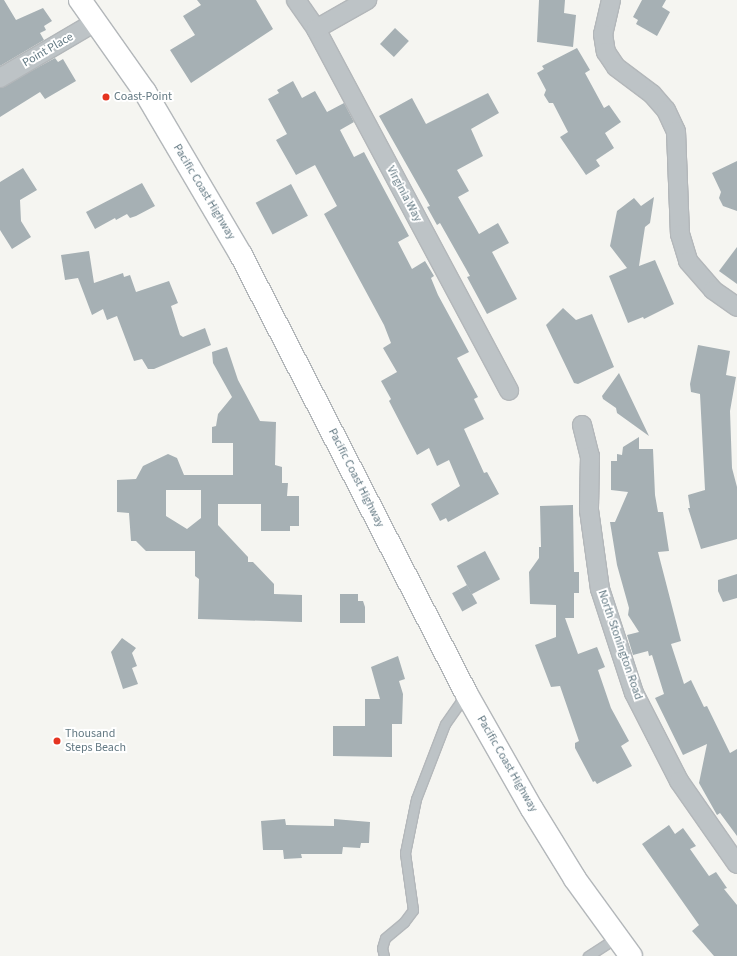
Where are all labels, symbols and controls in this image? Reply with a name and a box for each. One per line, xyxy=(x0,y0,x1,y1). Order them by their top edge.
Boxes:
street label: Point Place xyxy=(20,30,76,70)
place label: Coast-Point xyxy=(114,90,172,104)
marker: Coast-Point xyxy=(101,92,111,102)
street label: Pacific Coast Highway xyxy=(170,142,238,242)
street label: Virginia Way xyxy=(383,164,425,224)
street label: Pacific Coast Highway xyxy=(325,426,387,530)
street label: North Stonington Road xyxy=(594,588,646,702)
street label: Pacific Coast Highway xyxy=(473,713,541,815)
place label: Thousand Steps Beach xyxy=(65,727,126,755)
marker: Thousand Steps Beach xyxy=(52,736,62,746)

